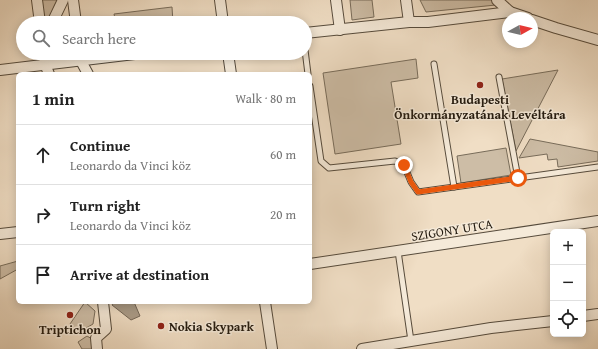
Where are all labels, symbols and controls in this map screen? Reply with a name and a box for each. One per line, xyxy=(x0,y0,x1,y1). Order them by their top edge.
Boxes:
north arrow xyxy=(502,12,538,48)
search box xyxy=(16,16,312,60)
icon: search xyxy=(30,27,52,49)
text: Search here xyxy=(62,28,136,49)
marker: Budapesti Önkormányzatának Levéltára xyxy=(475,80,485,90)
text: 1 min xyxy=(32,86,74,111)
text: Walk · 80 m xyxy=(235,89,296,108)
place label: Budapesti Önkormányzatának Levéltára xyxy=(394,90,566,124)
text: Continue xyxy=(70,135,131,156)
icon: ahead xyxy=(32,144,54,166)
text: 60 m xyxy=(270,145,296,164)
text: Leonardo da Vinci köz xyxy=(70,156,191,175)
route end xyxy=(395,156,413,174)
route start xyxy=(509,169,527,187)
text: Turn right xyxy=(70,195,141,216)
icon: right xyxy=(32,204,54,226)
text: 20 m xyxy=(270,205,296,224)
street label: SZIGONY UTCA xyxy=(410,214,494,246)
text: Leonardo da Vinci köz xyxy=(70,216,191,235)
map controls xyxy=(550,229,586,337)
button: + xyxy=(550,229,586,265)
icon: arrive xyxy=(32,264,54,286)
text: Arrive at destination xyxy=(70,264,209,285)
button: − xyxy=(550,265,586,301)
button: locate xyxy=(550,301,586,337)
marker: Triptichon xyxy=(65,310,75,320)
place label: Nokia Skypark xyxy=(169,317,254,336)
place label: Triptichon xyxy=(39,320,101,339)
marker: Nokia Skypark xyxy=(156,321,166,331)

